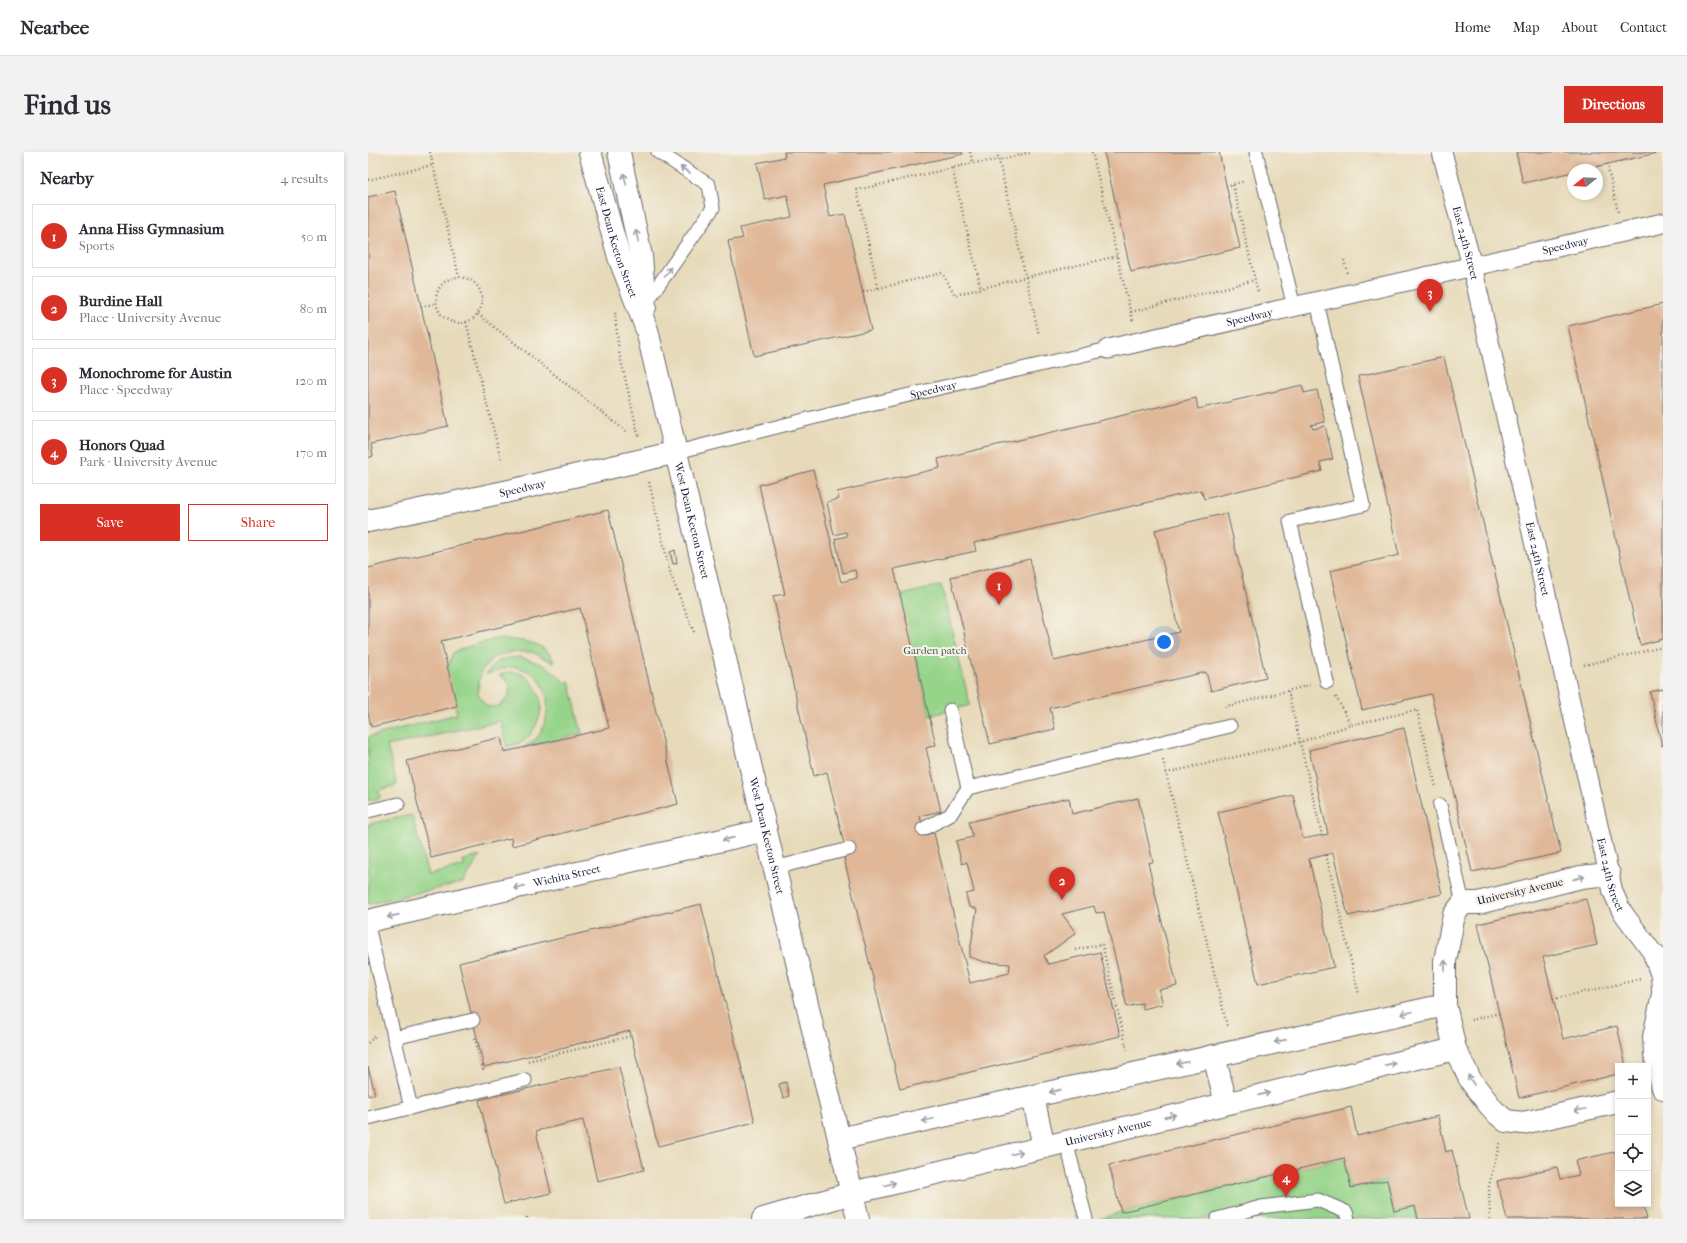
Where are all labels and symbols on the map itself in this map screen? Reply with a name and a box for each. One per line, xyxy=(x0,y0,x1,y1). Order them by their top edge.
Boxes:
north arrow xyxy=(1567,164,1603,200)
one-way arrow xyxy=(680,165,691,174)
one-way arrow xyxy=(620,173,628,186)
street label: East Dean Keeton Street xyxy=(593,185,640,300)
street label: East 24th Street xyxy=(1449,205,1481,281)
one-way arrow xyxy=(632,230,640,243)
street label: Speedway xyxy=(1541,234,1591,257)
one-way arrow xyxy=(664,267,672,278)
pin: 3 xyxy=(1417,279,1443,312)
street label: Speedway xyxy=(1225,306,1275,329)
street label: Speedway xyxy=(909,378,959,402)
street label: West Dean Keeton Street xyxy=(671,460,712,580)
street label: Speedway xyxy=(498,476,548,500)
street label: East 24th Street xyxy=(1523,520,1552,597)
pin: 1 xyxy=(986,572,1012,605)
your location xyxy=(1154,632,1174,652)
park label: Garden patch xyxy=(903,644,968,657)
street label: West Dean Keeton Street xyxy=(746,775,787,896)
one-way arrow xyxy=(722,835,735,843)
street label: East 24th Street xyxy=(1594,837,1627,914)
street label: Wichita Street xyxy=(531,862,602,890)
pin: 2 xyxy=(1049,867,1075,900)
one-way arrow xyxy=(1572,873,1585,881)
street label: University Avenue xyxy=(1476,875,1565,908)
one-way arrow xyxy=(513,883,526,891)
one-way arrow xyxy=(386,912,399,920)
one-way arrow xyxy=(1441,960,1449,973)
one-way arrow xyxy=(1401,1010,1414,1018)
one-way arrow xyxy=(1274,1038,1287,1046)
one-way arrow xyxy=(1176,1059,1189,1067)
one-way arrow xyxy=(1384,1060,1397,1068)
one-way arrow xyxy=(1467,1074,1475,1086)
one-way arrow xyxy=(1049,1088,1062,1096)
one-way arrow xyxy=(1257,1090,1270,1098)
one-way arrow xyxy=(1574,1107,1587,1115)
one-way arrow xyxy=(1163,1112,1176,1120)
one-way arrow xyxy=(922,1116,935,1124)
street label: University Avenue xyxy=(1064,1116,1153,1149)
one-way arrow xyxy=(1010,1149,1023,1156)
pin: 4 xyxy=(1273,1164,1299,1197)
one-way arrow xyxy=(883,1179,896,1187)

